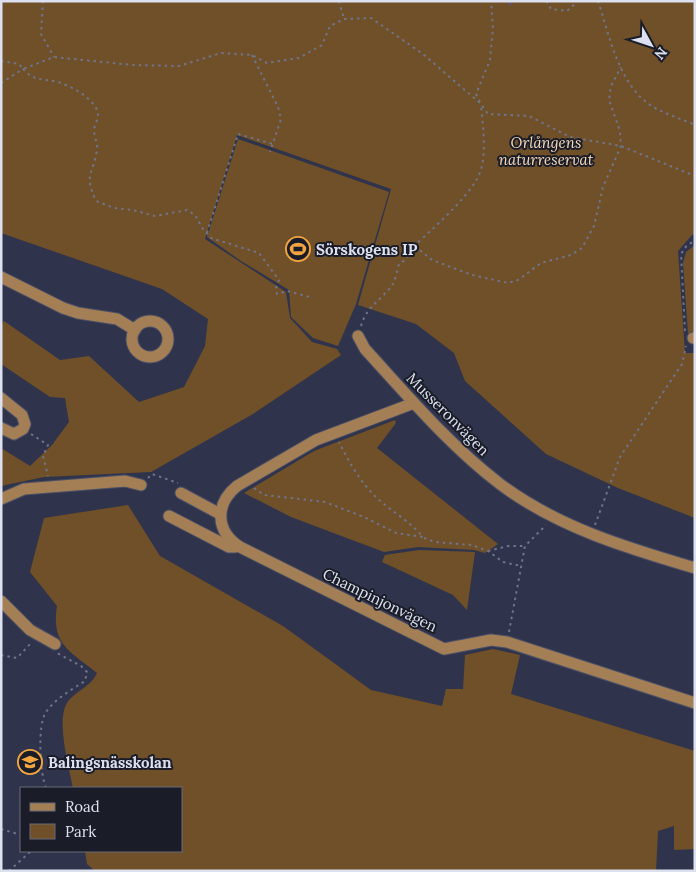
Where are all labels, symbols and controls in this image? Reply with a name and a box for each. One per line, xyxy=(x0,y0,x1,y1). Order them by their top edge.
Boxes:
north arrow xyxy=(626,20,676,70)
text: N xyxy=(650,43,671,63)
park label: Orlångens naturreservat xyxy=(499,133,594,169)
sports icon: Sörskogens IP xyxy=(285,236,311,262)
place label: Sörskogens IP xyxy=(316,240,418,259)
street label: Musseronvägen xyxy=(403,369,493,459)
street label: Champinjonvägen xyxy=(320,564,440,636)
school or university icon: Balingsnässkolan xyxy=(17,749,43,775)
place label: Balingsnässkolan xyxy=(48,753,172,772)
legend xyxy=(20,787,182,852)
text: Road xyxy=(65,797,100,816)
text: Park xyxy=(65,822,96,841)

